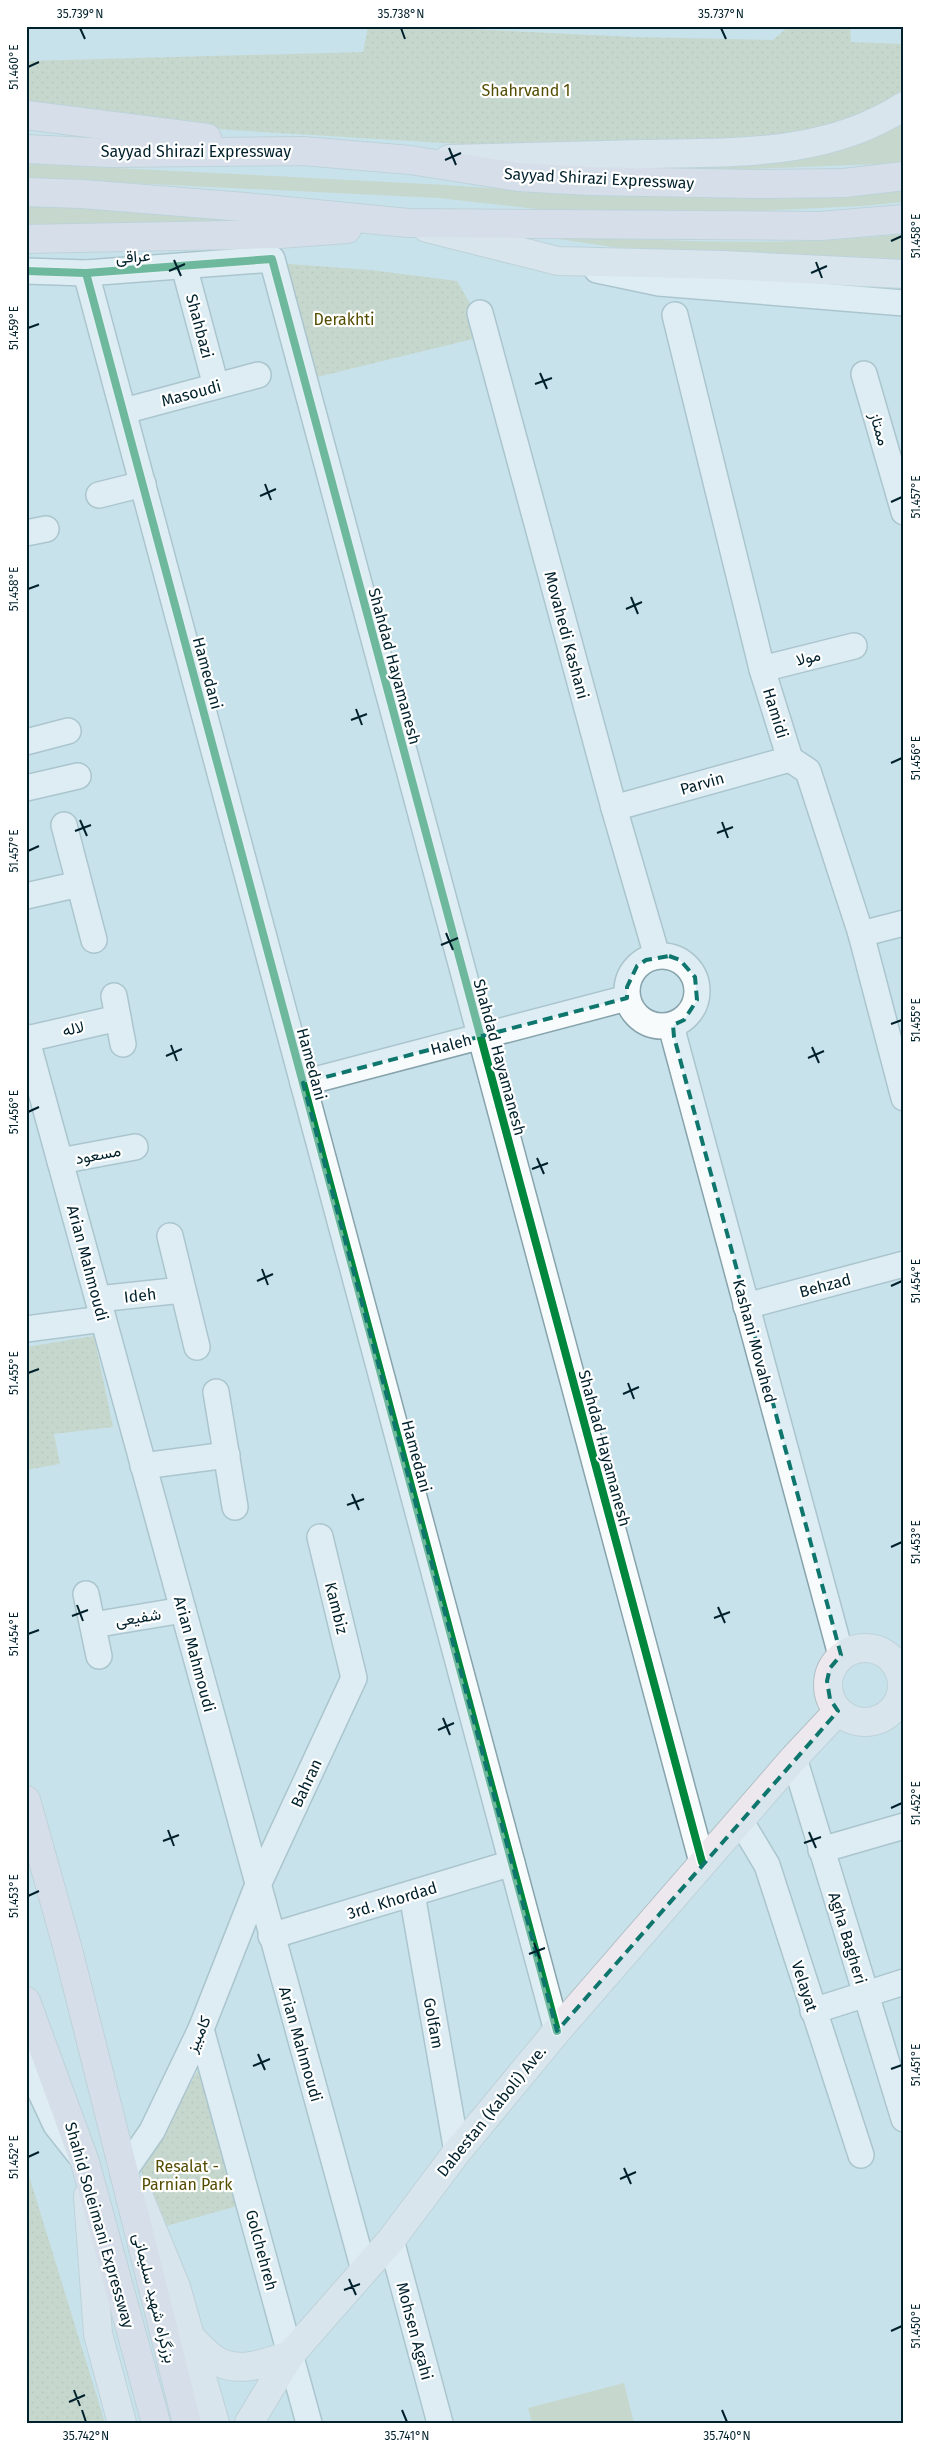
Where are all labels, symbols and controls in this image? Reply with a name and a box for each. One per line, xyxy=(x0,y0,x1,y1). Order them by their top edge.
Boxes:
text: 35.739°N xyxy=(57,7,103,21)
text: 35.738°N xyxy=(377,7,425,21)
text: 35.737°N xyxy=(698,7,744,21)
text: 51.460°E xyxy=(7,44,21,90)
park label: Shahrvand 1 xyxy=(482,81,570,100)
street label: Sayyad Shirazi Expressway xyxy=(101,142,291,161)
street label: Sayyad Shirazi Expressway xyxy=(503,164,695,193)
text: 51.458°E xyxy=(909,214,923,258)
street label: عراقی xyxy=(115,246,151,268)
street label: Shahbazi xyxy=(182,292,217,360)
text: 51.459°E xyxy=(7,306,21,350)
park label: Derakhti xyxy=(313,310,375,329)
street label: Masoudi xyxy=(159,376,223,411)
street label: ممتاز xyxy=(865,409,893,448)
text: 51.457°E xyxy=(909,475,923,519)
text: 51.458°E xyxy=(7,567,21,611)
street label: Movahedi Kashani xyxy=(540,569,593,701)
street label: Shahdad Hayamanesh xyxy=(364,586,425,746)
street label: Hamedani xyxy=(189,635,226,711)
street label: مولا xyxy=(794,645,823,671)
street label: Hamidi xyxy=(759,686,792,741)
text: 51.456°E xyxy=(909,736,923,780)
street label: Parvin xyxy=(678,768,726,799)
text: 51.457°E xyxy=(7,829,21,873)
street label: Shahdad Hayamanesh xyxy=(469,977,530,1137)
text: 51.455°E xyxy=(909,998,923,1042)
street label: لاله xyxy=(60,1017,86,1040)
street label: Hamedani xyxy=(293,1026,330,1102)
street label: Haleh xyxy=(428,1030,474,1059)
text: 51.456°E xyxy=(7,1090,21,1134)
street label: مسعود xyxy=(74,1141,123,1169)
street label: Arian Mahmoudi xyxy=(63,1203,112,1323)
text: 51.454°E xyxy=(909,1259,923,1303)
street label: Behzad xyxy=(797,1269,853,1301)
street label: Kashani Movahed xyxy=(729,1277,780,1405)
street label: Ideh xyxy=(123,1284,157,1307)
text: 51.455°E xyxy=(7,1351,21,1395)
street label: Shahdad Hayamanesh xyxy=(574,1368,635,1528)
street label: Hamedani xyxy=(398,1418,435,1494)
text: 51.453°E xyxy=(909,1520,923,1564)
street label: Kambiz xyxy=(321,1580,352,1636)
street label: Arian Mahmoudi xyxy=(170,1594,219,1714)
street label: شفیعی xyxy=(114,1605,162,1631)
text: 51.454°E xyxy=(7,1612,21,1656)
street label: Bahran xyxy=(287,1756,326,1811)
text: 51.452°E xyxy=(909,1781,923,1825)
text: 51.453°E xyxy=(7,1874,21,1918)
street label: 3rd. Khordad xyxy=(345,1878,439,1923)
street label: Agha Bagheri xyxy=(825,1890,871,1986)
street label: Velayat xyxy=(787,1958,822,2014)
street label: Arian Mahmoudi xyxy=(275,1984,326,2104)
street label: Golfam xyxy=(420,1996,447,2050)
street label: کامبیز xyxy=(182,2013,216,2057)
street label: Dabestan (Kaboli) Ave. xyxy=(433,2042,550,2180)
text: 51.451°E xyxy=(909,2044,923,2086)
street label: Shahid Soleimani Expressway xyxy=(61,2120,138,2330)
text: 51.452°E xyxy=(7,2135,21,2179)
park label: Resalat - Parnian Park xyxy=(142,2157,233,2194)
street label: Golchehreh xyxy=(242,2208,281,2293)
street label: بزرگراه شهید سلیمانی xyxy=(128,2231,180,2365)
street label: Mohsen Agahi xyxy=(392,2280,437,2382)
text: 51.450°E xyxy=(909,2304,923,2348)
text: 35.742°N xyxy=(63,2429,109,2443)
text: 35.741°N xyxy=(384,2429,430,2443)
text: 35.740°N xyxy=(703,2429,751,2443)

